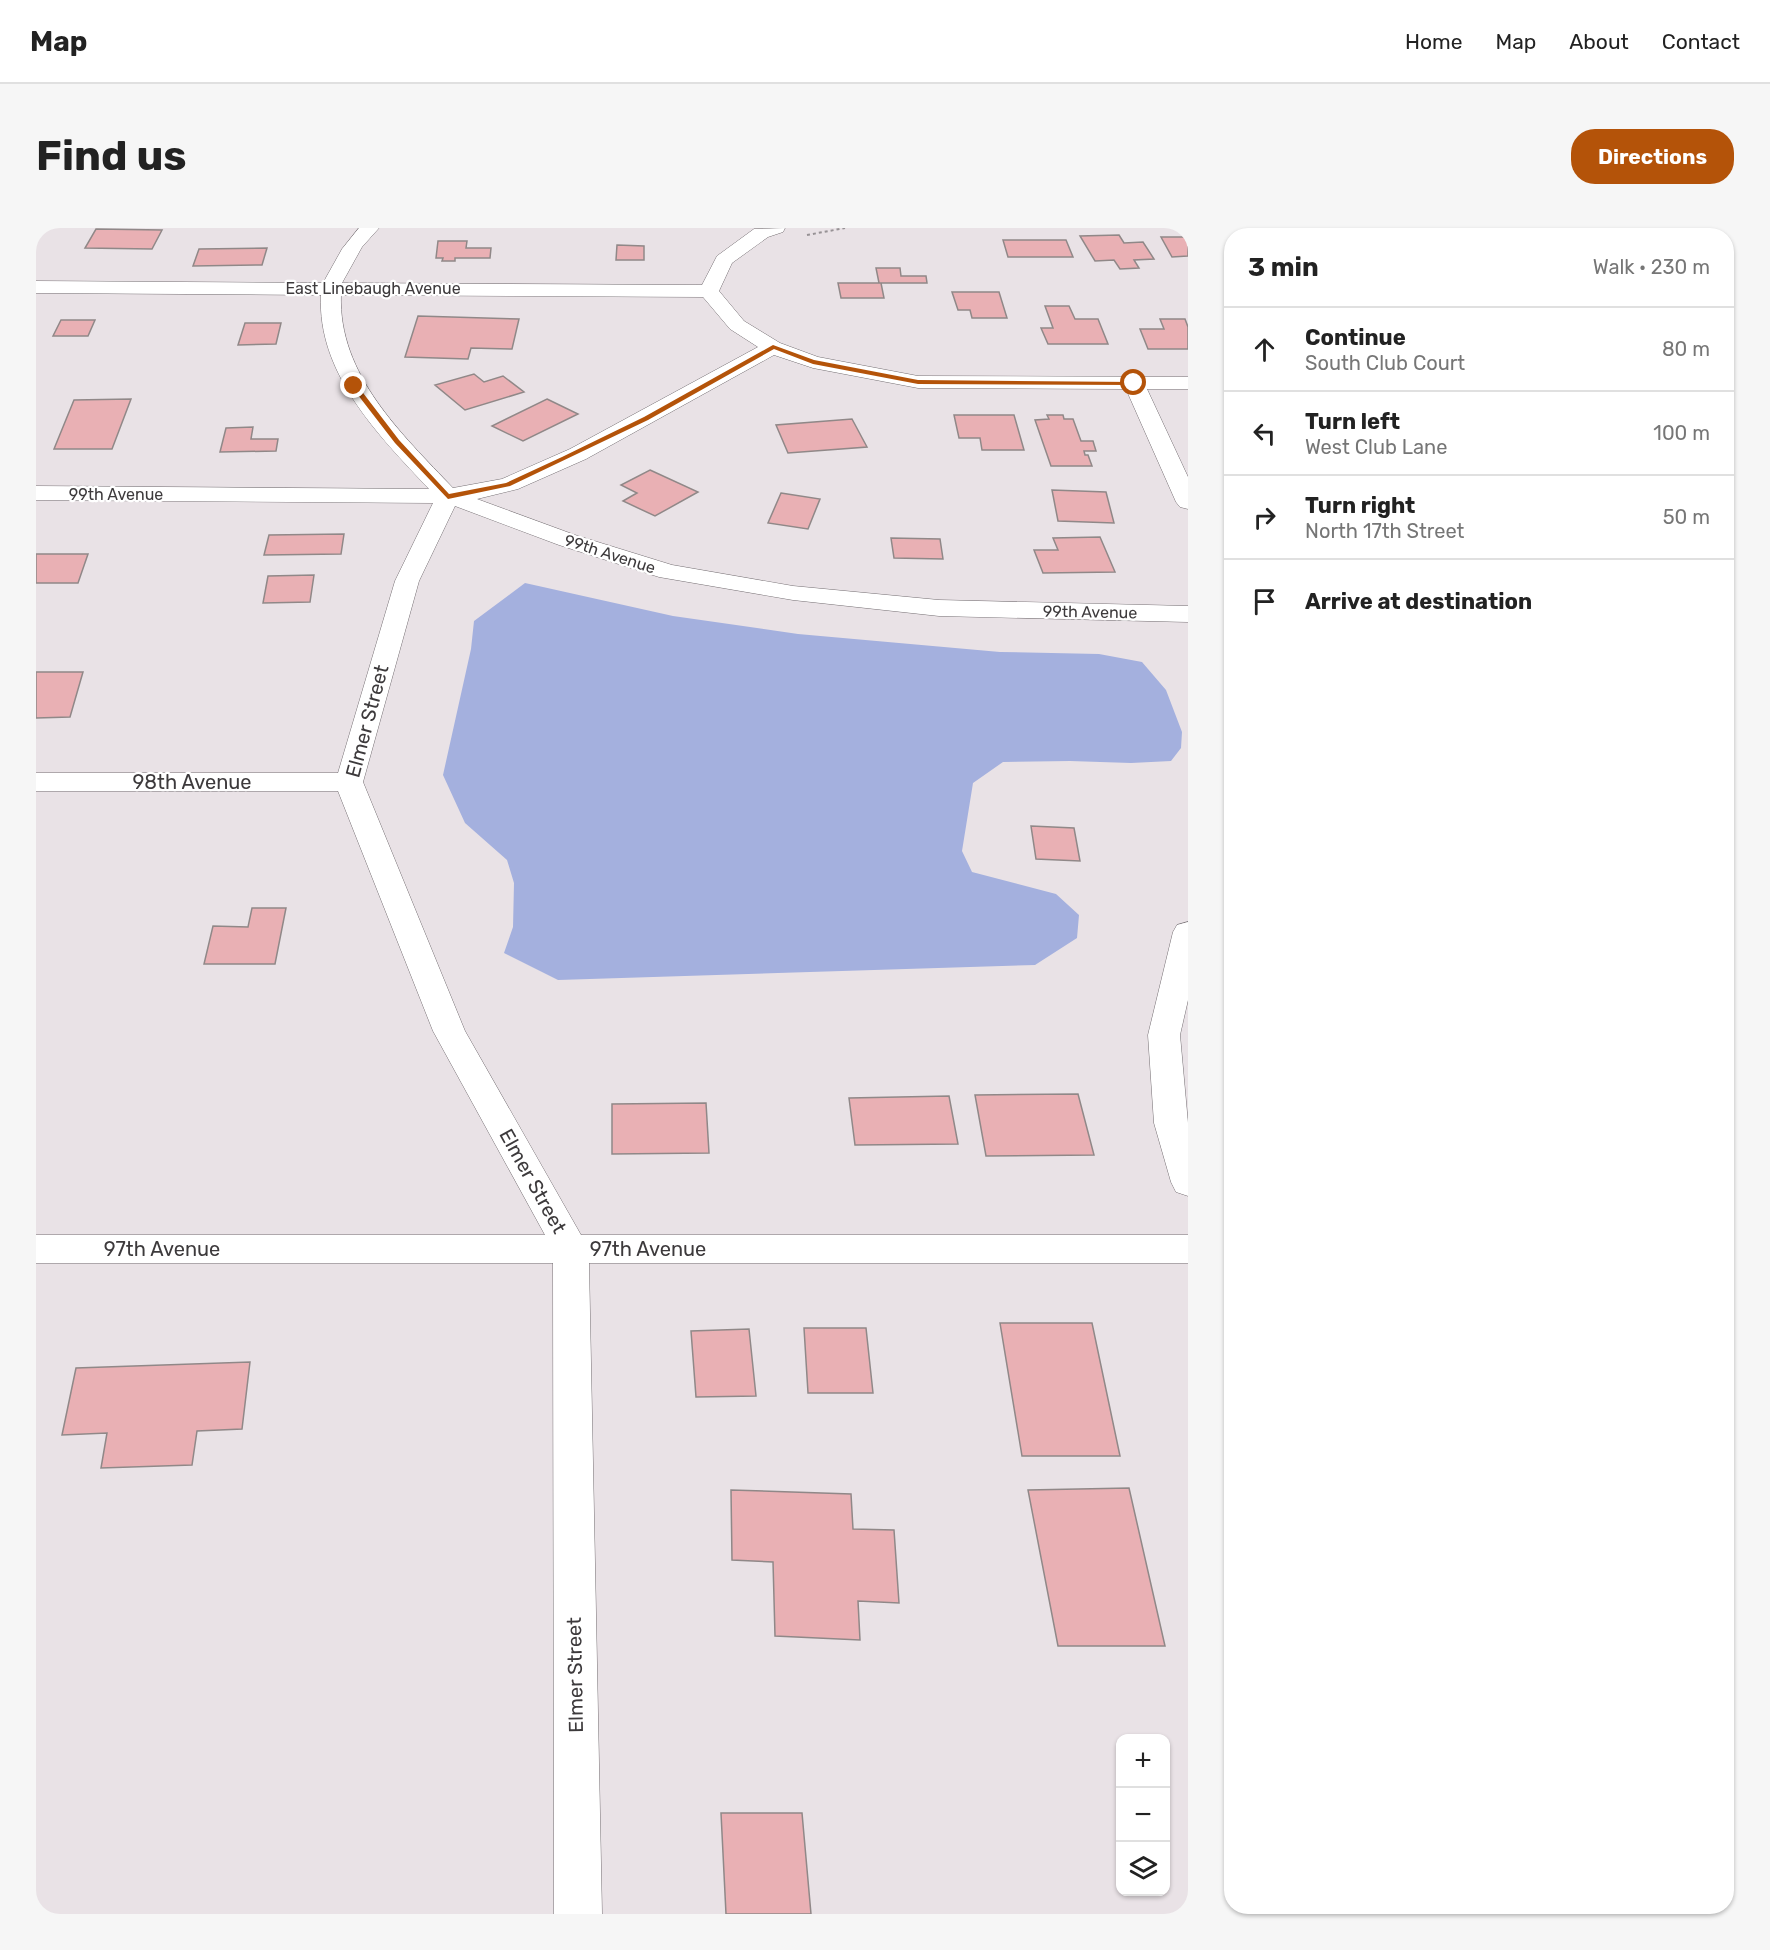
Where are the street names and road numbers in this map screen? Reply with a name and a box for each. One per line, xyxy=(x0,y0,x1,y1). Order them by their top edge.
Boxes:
street label: East Linebaugh Avenue xyxy=(285,279,461,298)
street label: 99th Avenue xyxy=(69,485,163,504)
street label: 99th Avenue xyxy=(562,530,658,578)
street label: 99th Avenue xyxy=(1043,602,1137,622)
street label: Elmer Street xyxy=(340,662,394,780)
street label: 98th Avenue xyxy=(133,770,252,794)
street label: Elmer Street xyxy=(494,1125,572,1238)
street label: 97th Avenue xyxy=(104,1237,220,1261)
street label: 97th Avenue xyxy=(590,1237,706,1261)
street label: Elmer Street xyxy=(562,1617,588,1733)

